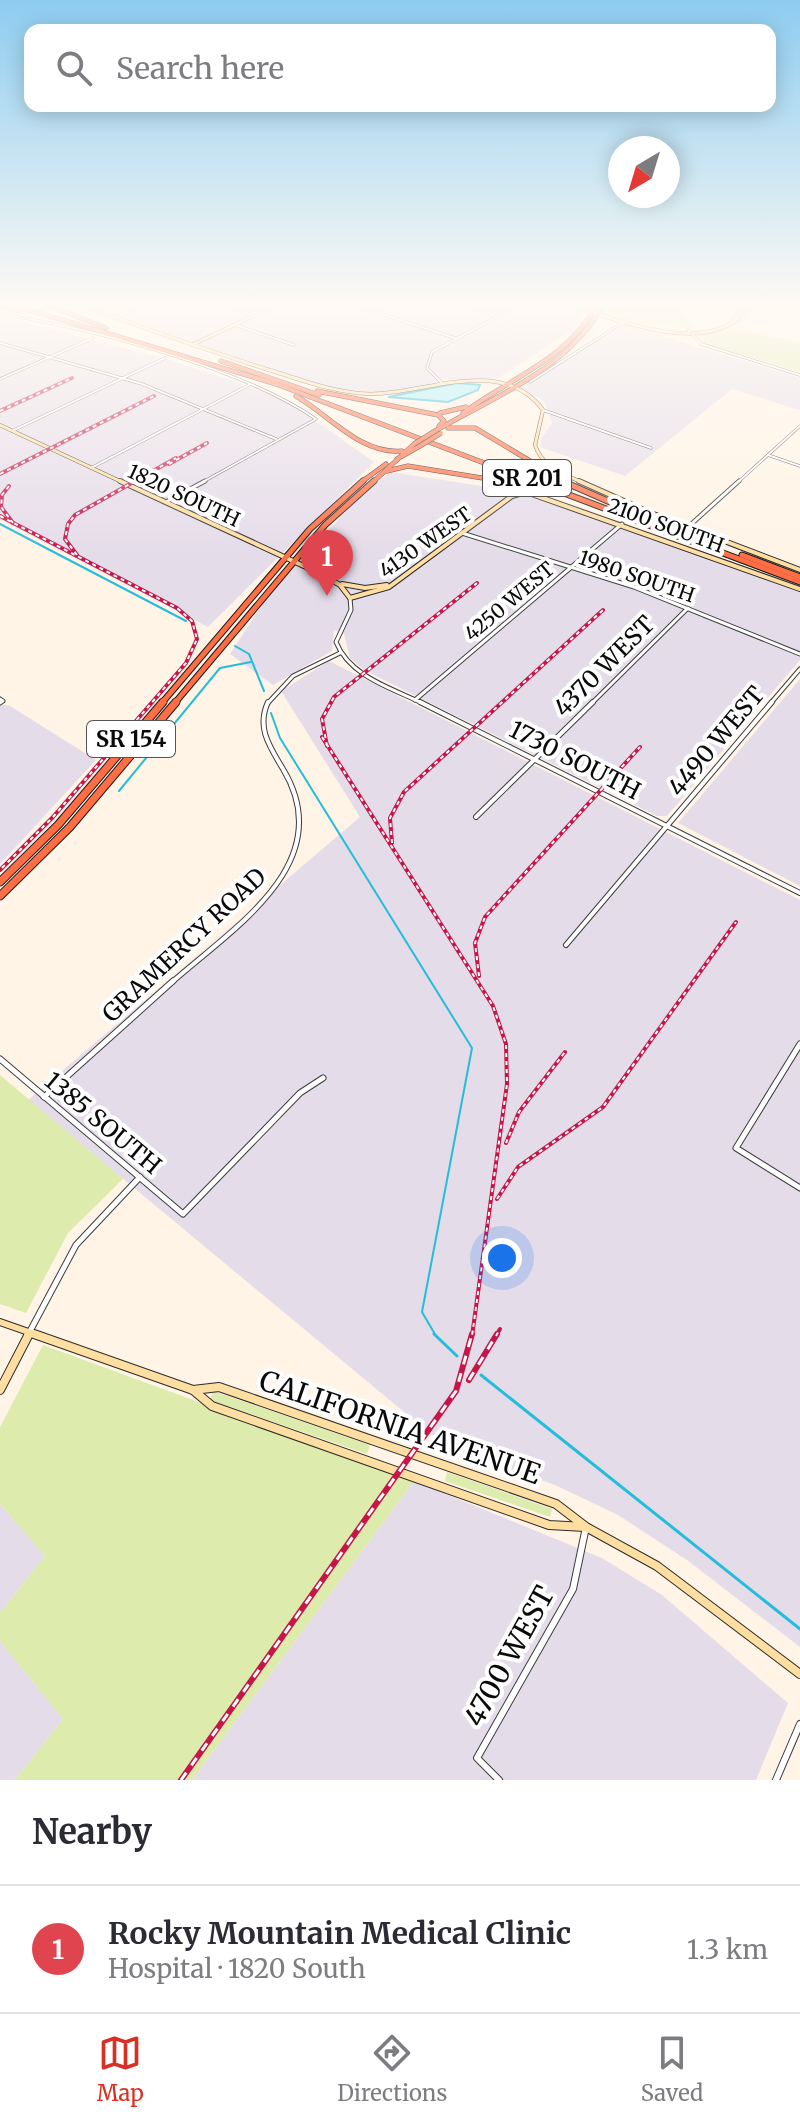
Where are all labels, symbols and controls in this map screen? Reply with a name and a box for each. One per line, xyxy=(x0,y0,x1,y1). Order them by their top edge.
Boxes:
search box xyxy=(24,24,776,112)
icon: search xyxy=(52,46,96,90)
text: Search here xyxy=(116,49,284,87)
north arrow xyxy=(608,136,680,208)
street label: 1820 SOUTH xyxy=(124,458,244,532)
road number: SR 201 xyxy=(483,460,571,496)
street label: 2100 SOUTH xyxy=(604,492,728,558)
street label: 4130 WEST xyxy=(374,501,476,583)
pin: 1 xyxy=(301,530,353,596)
street label: 1980 SOUTH xyxy=(576,544,698,608)
street label: 4250 WEST xyxy=(459,556,559,646)
street label: 4370 WEST xyxy=(547,609,661,723)
street label: 4490 WEST xyxy=(661,679,771,802)
street label: 1730 SOUTH xyxy=(504,714,646,806)
road number: SR 154 xyxy=(87,721,175,757)
street label: GRAMERCY ROAD xyxy=(96,861,272,1029)
street label: 1385 SOUTH xyxy=(38,1065,168,1181)
your location xyxy=(482,1238,522,1278)
street label: CALIFORNIA AVENUE xyxy=(255,1362,546,1492)
street label: 4700 WEST xyxy=(456,1580,562,1732)
text: Nearby xyxy=(32,1811,152,1853)
text: Rocky Mountain Medical Clinic xyxy=(108,1914,571,1952)
text: 1 xyxy=(52,1933,64,1966)
text: 1.3 km xyxy=(687,1933,768,1966)
text: Hospital · 1820 South xyxy=(108,1952,366,1985)
tab: Map xyxy=(97,2031,144,2107)
tab: Directions xyxy=(337,2031,447,2107)
tab: Saved xyxy=(641,2031,703,2107)

